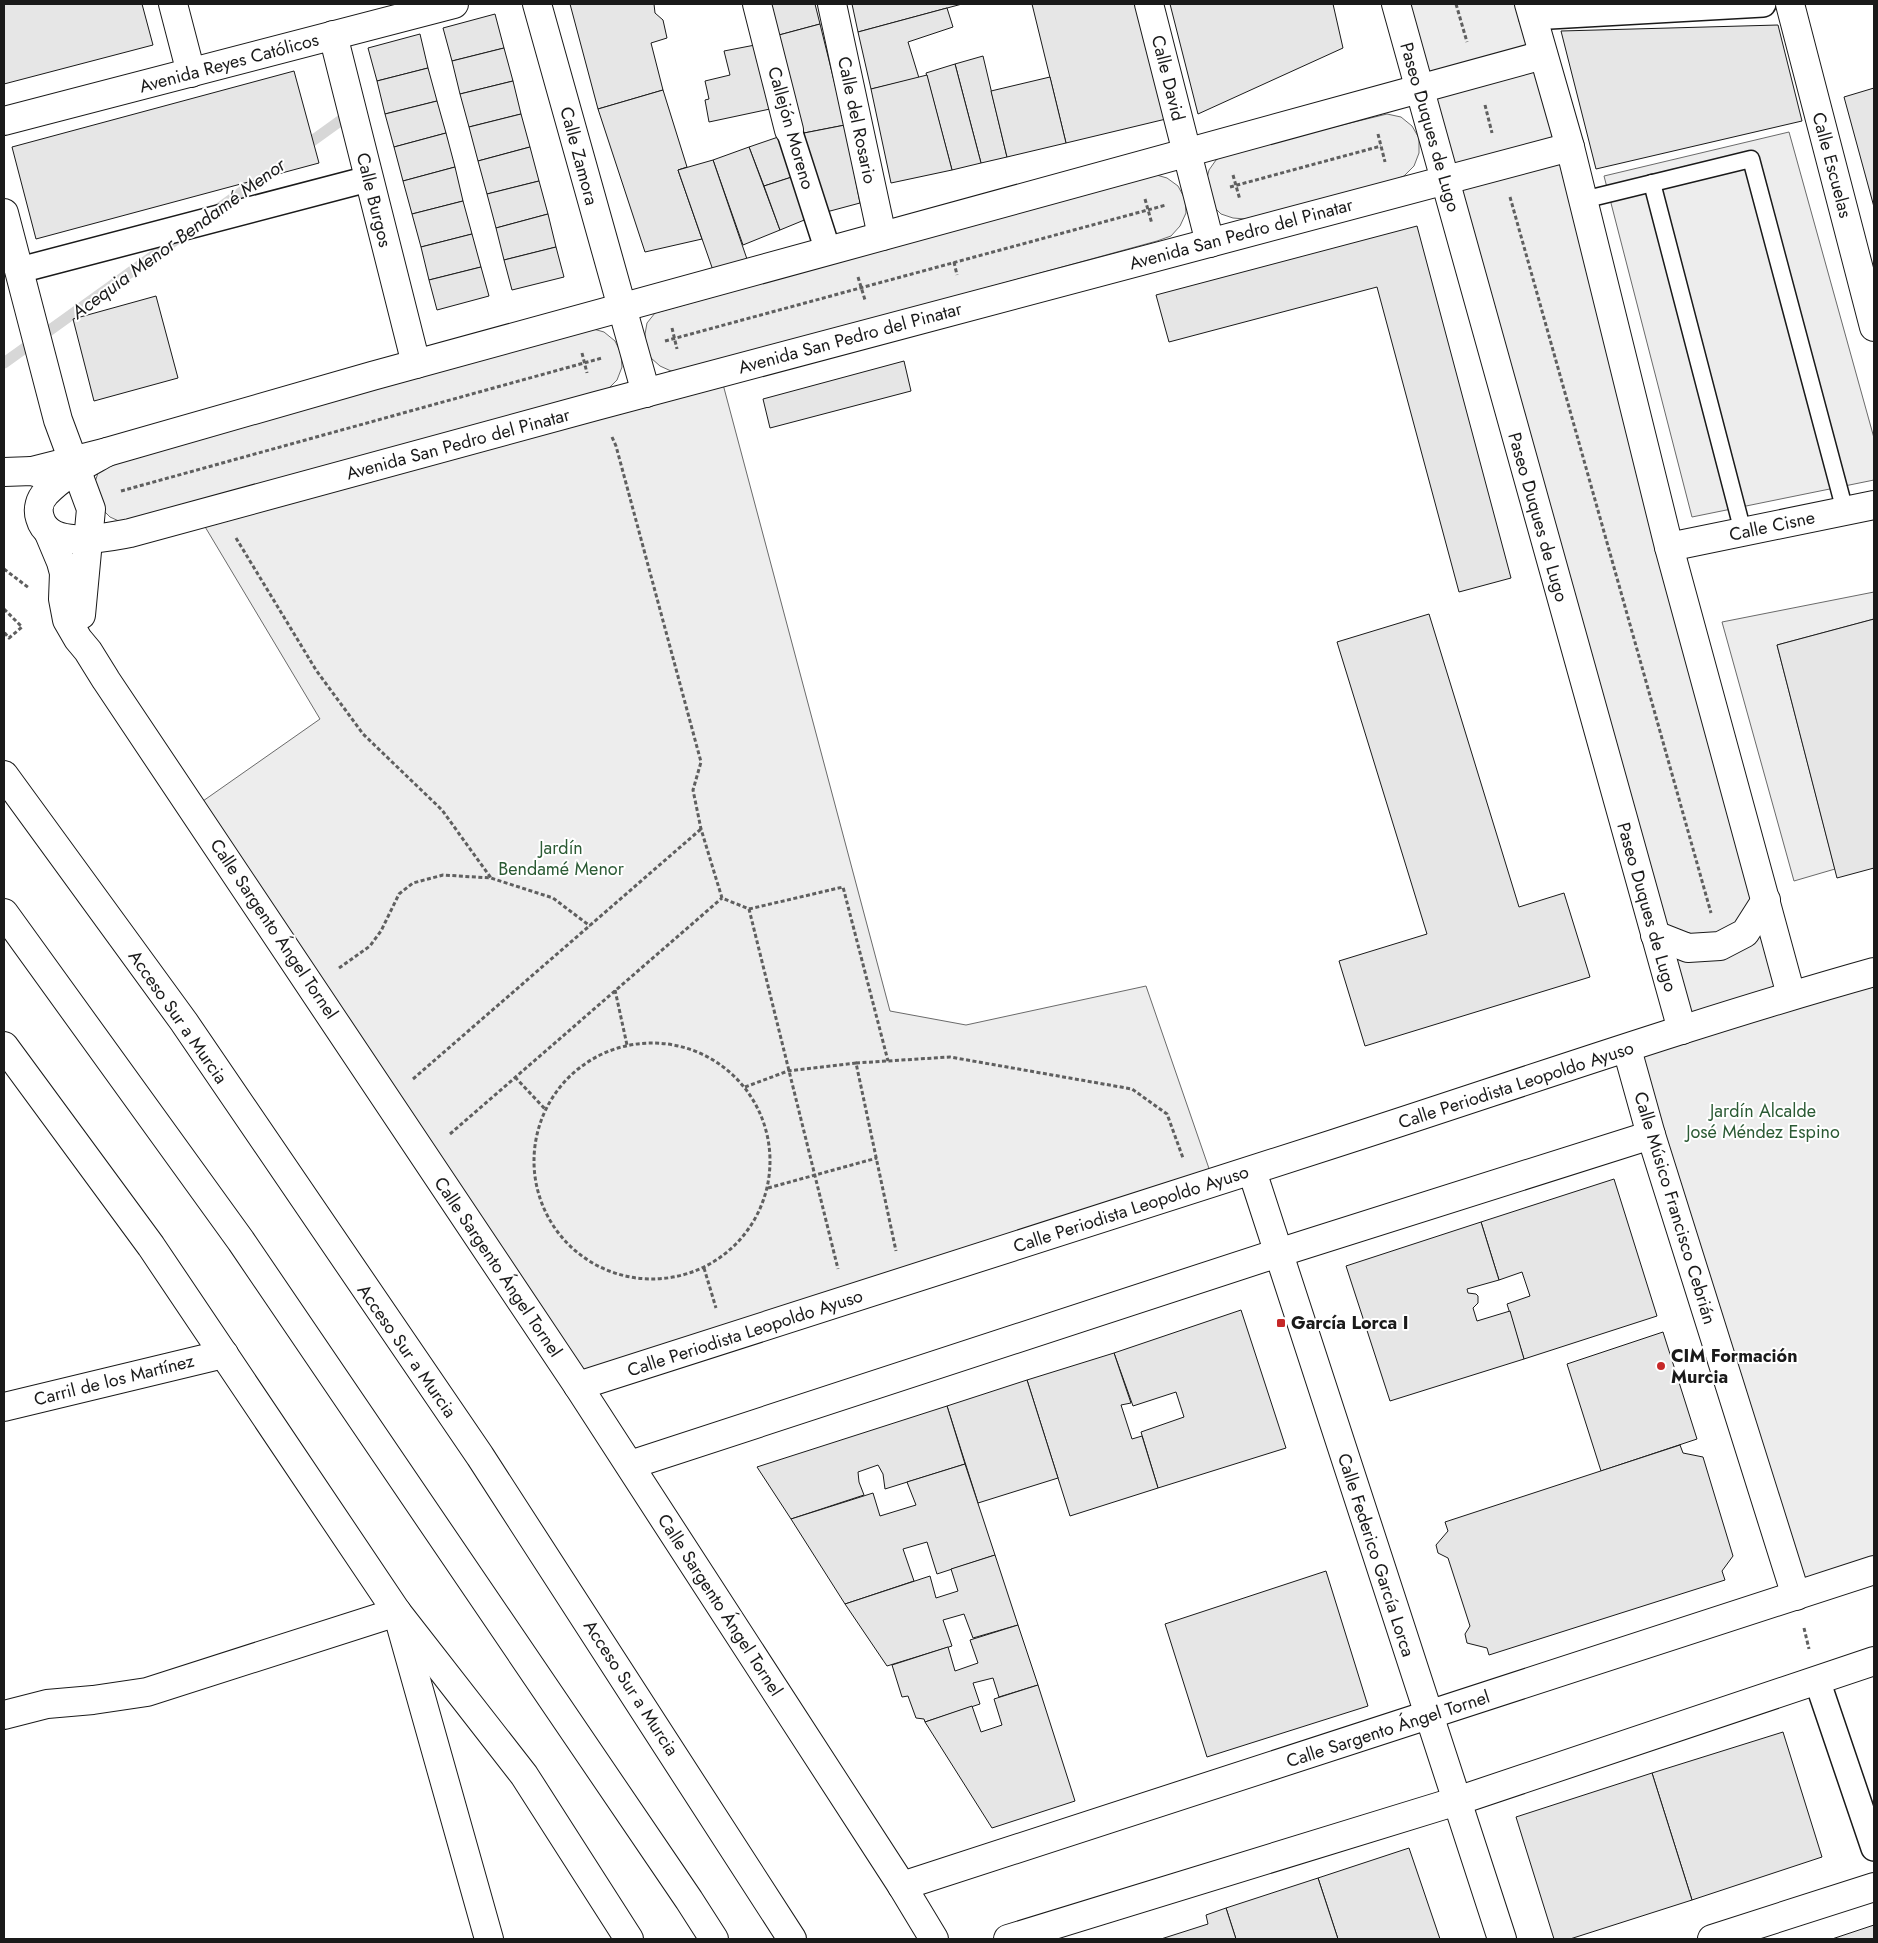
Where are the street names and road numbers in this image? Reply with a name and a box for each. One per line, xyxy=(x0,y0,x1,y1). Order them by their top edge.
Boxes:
street label: Avenida Reyes Católicos xyxy=(136,27,322,99)
street label: Calle David xyxy=(1145,32,1191,124)
street label: Paseo Duques de Lugo xyxy=(1393,39,1467,215)
street label: Calle del Rosario xyxy=(831,54,883,186)
street label: Callejón Moreno xyxy=(761,64,821,193)
street label: Calle Zamora xyxy=(553,104,605,208)
street label: Calle Escuelas xyxy=(1805,109,1859,221)
street label: Calle Burgos xyxy=(350,150,398,250)
street label: Avenida San Pedro del Pinatar xyxy=(1126,191,1357,276)
street label: Avenida San Pedro del Pinatar xyxy=(735,295,966,380)
street label: Avenida San Pedro del Pinatar xyxy=(343,401,574,486)
street label: Paseo Duques de Lugo xyxy=(1501,429,1575,605)
street label: Calle Cisne xyxy=(1727,504,1817,548)
street label: Paseo Duques de Lugo xyxy=(1610,819,1684,995)
street label: Calle Sargento Ángel Tornel xyxy=(204,834,344,1024)
street label: Acceso Sur a Murcia xyxy=(122,945,234,1089)
street label: Calle Periodista Leopoldo Ayuso xyxy=(1395,1035,1637,1135)
street label: Calle Músico Francisco Cebrián xyxy=(1627,1089,1723,1327)
street label: Calle Periodista Leopoldo Ayuso xyxy=(1010,1159,1252,1259)
street label: Calle Sargento Ángel Tornel xyxy=(428,1172,568,1362)
street label: Acceso Sur a Murcia xyxy=(351,1279,463,1423)
street label: Calle Periodista Leopoldo Ayuso xyxy=(624,1283,866,1383)
street label: Carril de los Martínez xyxy=(31,1347,198,1412)
street label: Calle Federico García Lorca xyxy=(1331,1450,1421,1660)
street label: Calle Sargento Ángel Tornel xyxy=(651,1509,789,1701)
street label: Acceso Sur a Murcia xyxy=(577,1615,685,1761)
street label: Calle Sargento Ángel Tornel xyxy=(1283,1684,1493,1774)

